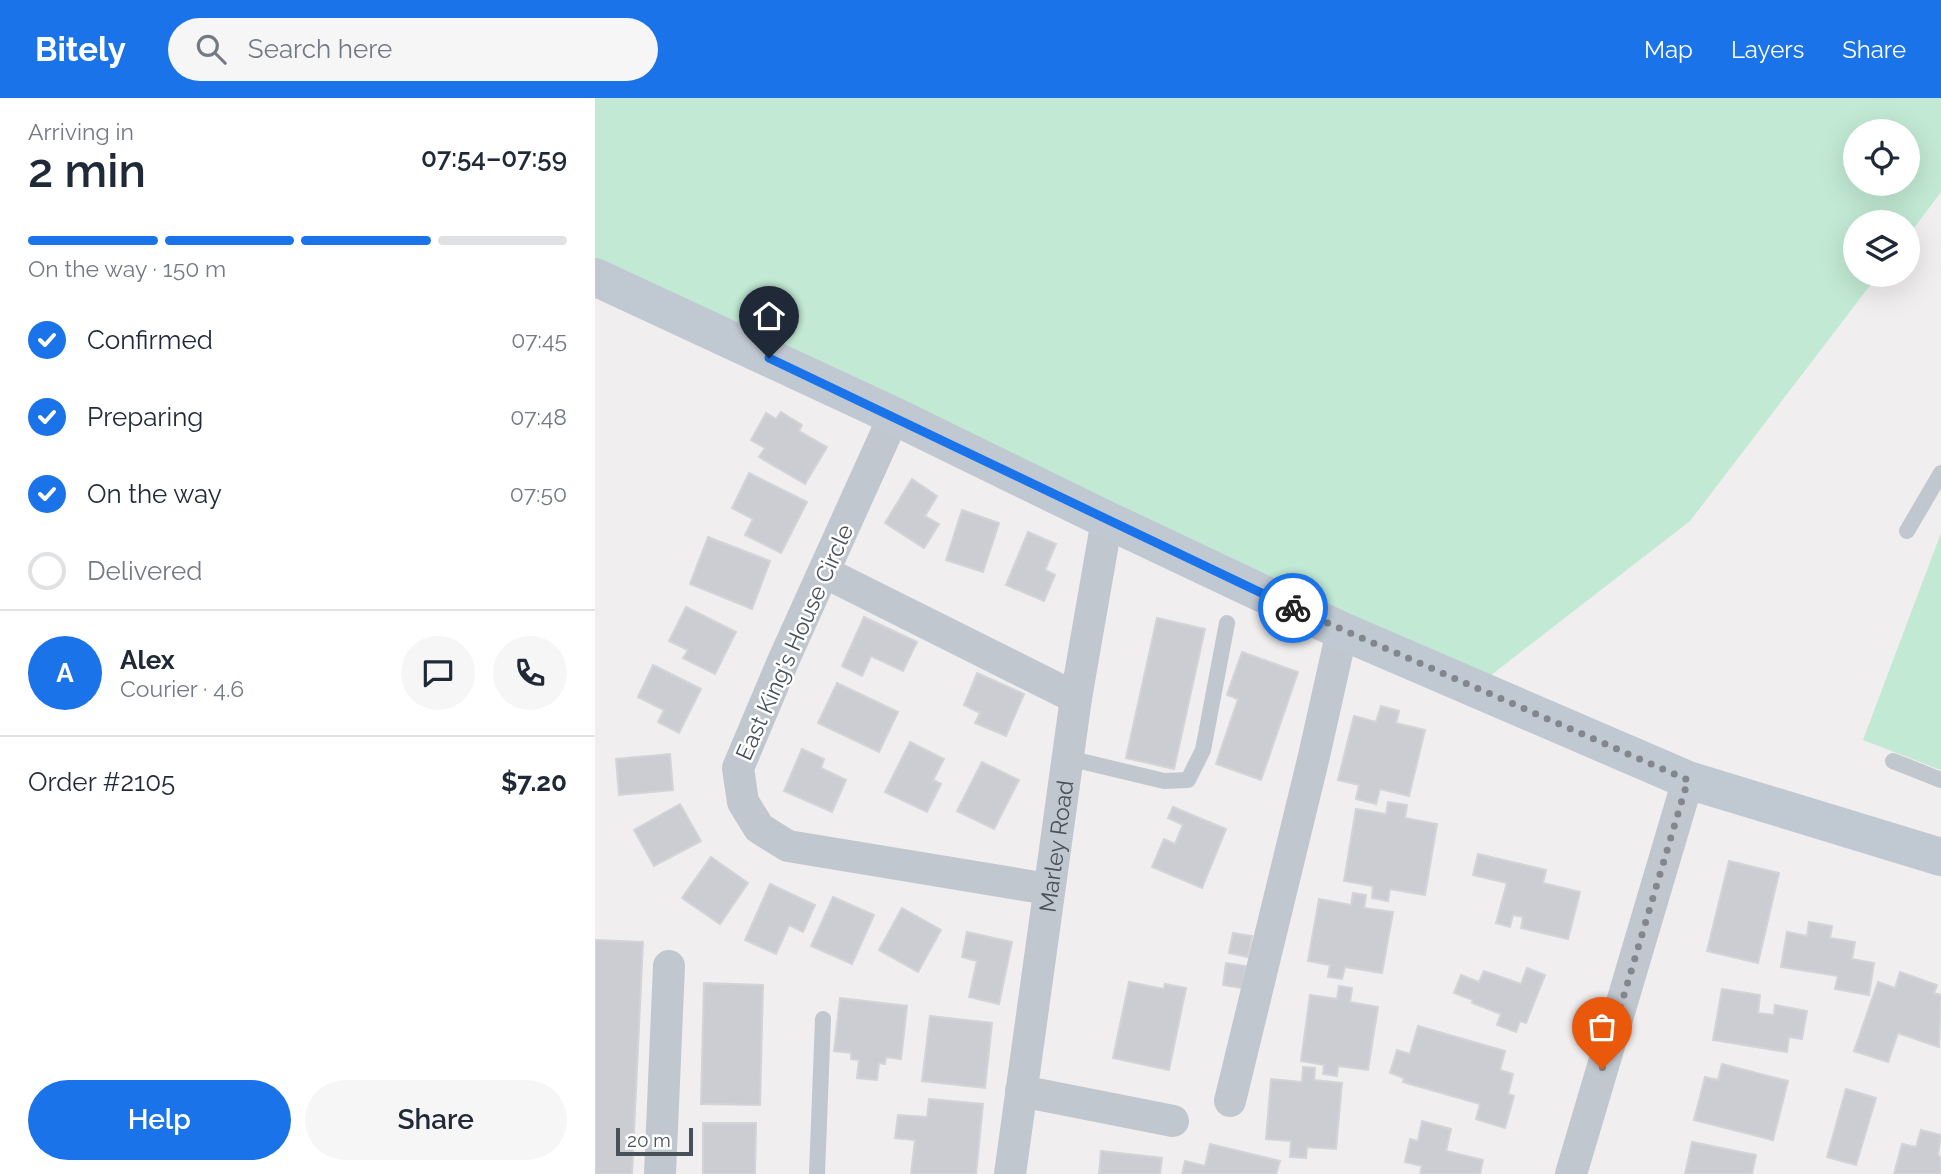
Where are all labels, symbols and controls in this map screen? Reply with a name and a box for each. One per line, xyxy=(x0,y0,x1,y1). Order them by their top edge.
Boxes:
search box xyxy=(168,18,658,81)
text: Bitely xyxy=(35,30,126,69)
icon: search xyxy=(192,30,230,68)
text: Search here xyxy=(248,34,392,64)
text: Map xyxy=(1644,35,1693,64)
text: Layers xyxy=(1731,35,1804,64)
text: Share xyxy=(1842,35,1906,64)
text: Arriving in xyxy=(28,118,134,145)
map controls xyxy=(1843,119,1920,287)
button: locate xyxy=(1843,119,1920,196)
text: 07:54–07:59 xyxy=(421,143,567,173)
text: 2 min xyxy=(28,144,146,198)
button: layers xyxy=(1843,210,1920,287)
text: On the way · 150 m xyxy=(28,255,226,282)
pin xyxy=(739,286,799,358)
icon: home xyxy=(750,297,788,335)
icon: check xyxy=(28,321,66,359)
text: Confirmed xyxy=(87,325,213,355)
text: 07:45 xyxy=(511,326,567,353)
icon: check xyxy=(28,398,66,436)
text: Preparing xyxy=(87,402,203,432)
text: 07:48 xyxy=(510,403,567,430)
icon: check xyxy=(28,475,66,513)
text: On the way xyxy=(87,479,222,509)
text: 07:50 xyxy=(510,480,567,507)
street label: East King's House Circle xyxy=(730,520,858,764)
text: Delivered xyxy=(87,556,202,586)
courier xyxy=(1258,573,1328,643)
icon: bike xyxy=(1274,589,1312,627)
button: chat xyxy=(401,636,475,710)
button: phone xyxy=(493,636,567,710)
text: Alex xyxy=(120,645,175,675)
text: A xyxy=(56,658,74,688)
text: Courier · 4.6 xyxy=(120,675,244,702)
text: Order #2105 xyxy=(28,767,175,797)
text: $7.20 xyxy=(501,767,567,797)
street label: Marley Road xyxy=(1033,778,1078,914)
pin xyxy=(1572,997,1632,1069)
icon: bag xyxy=(1583,1008,1621,1046)
button: Help xyxy=(28,1080,291,1160)
button: Share xyxy=(305,1080,567,1160)
scale bar xyxy=(616,1125,693,1157)
text: 20 m xyxy=(627,1129,671,1151)

